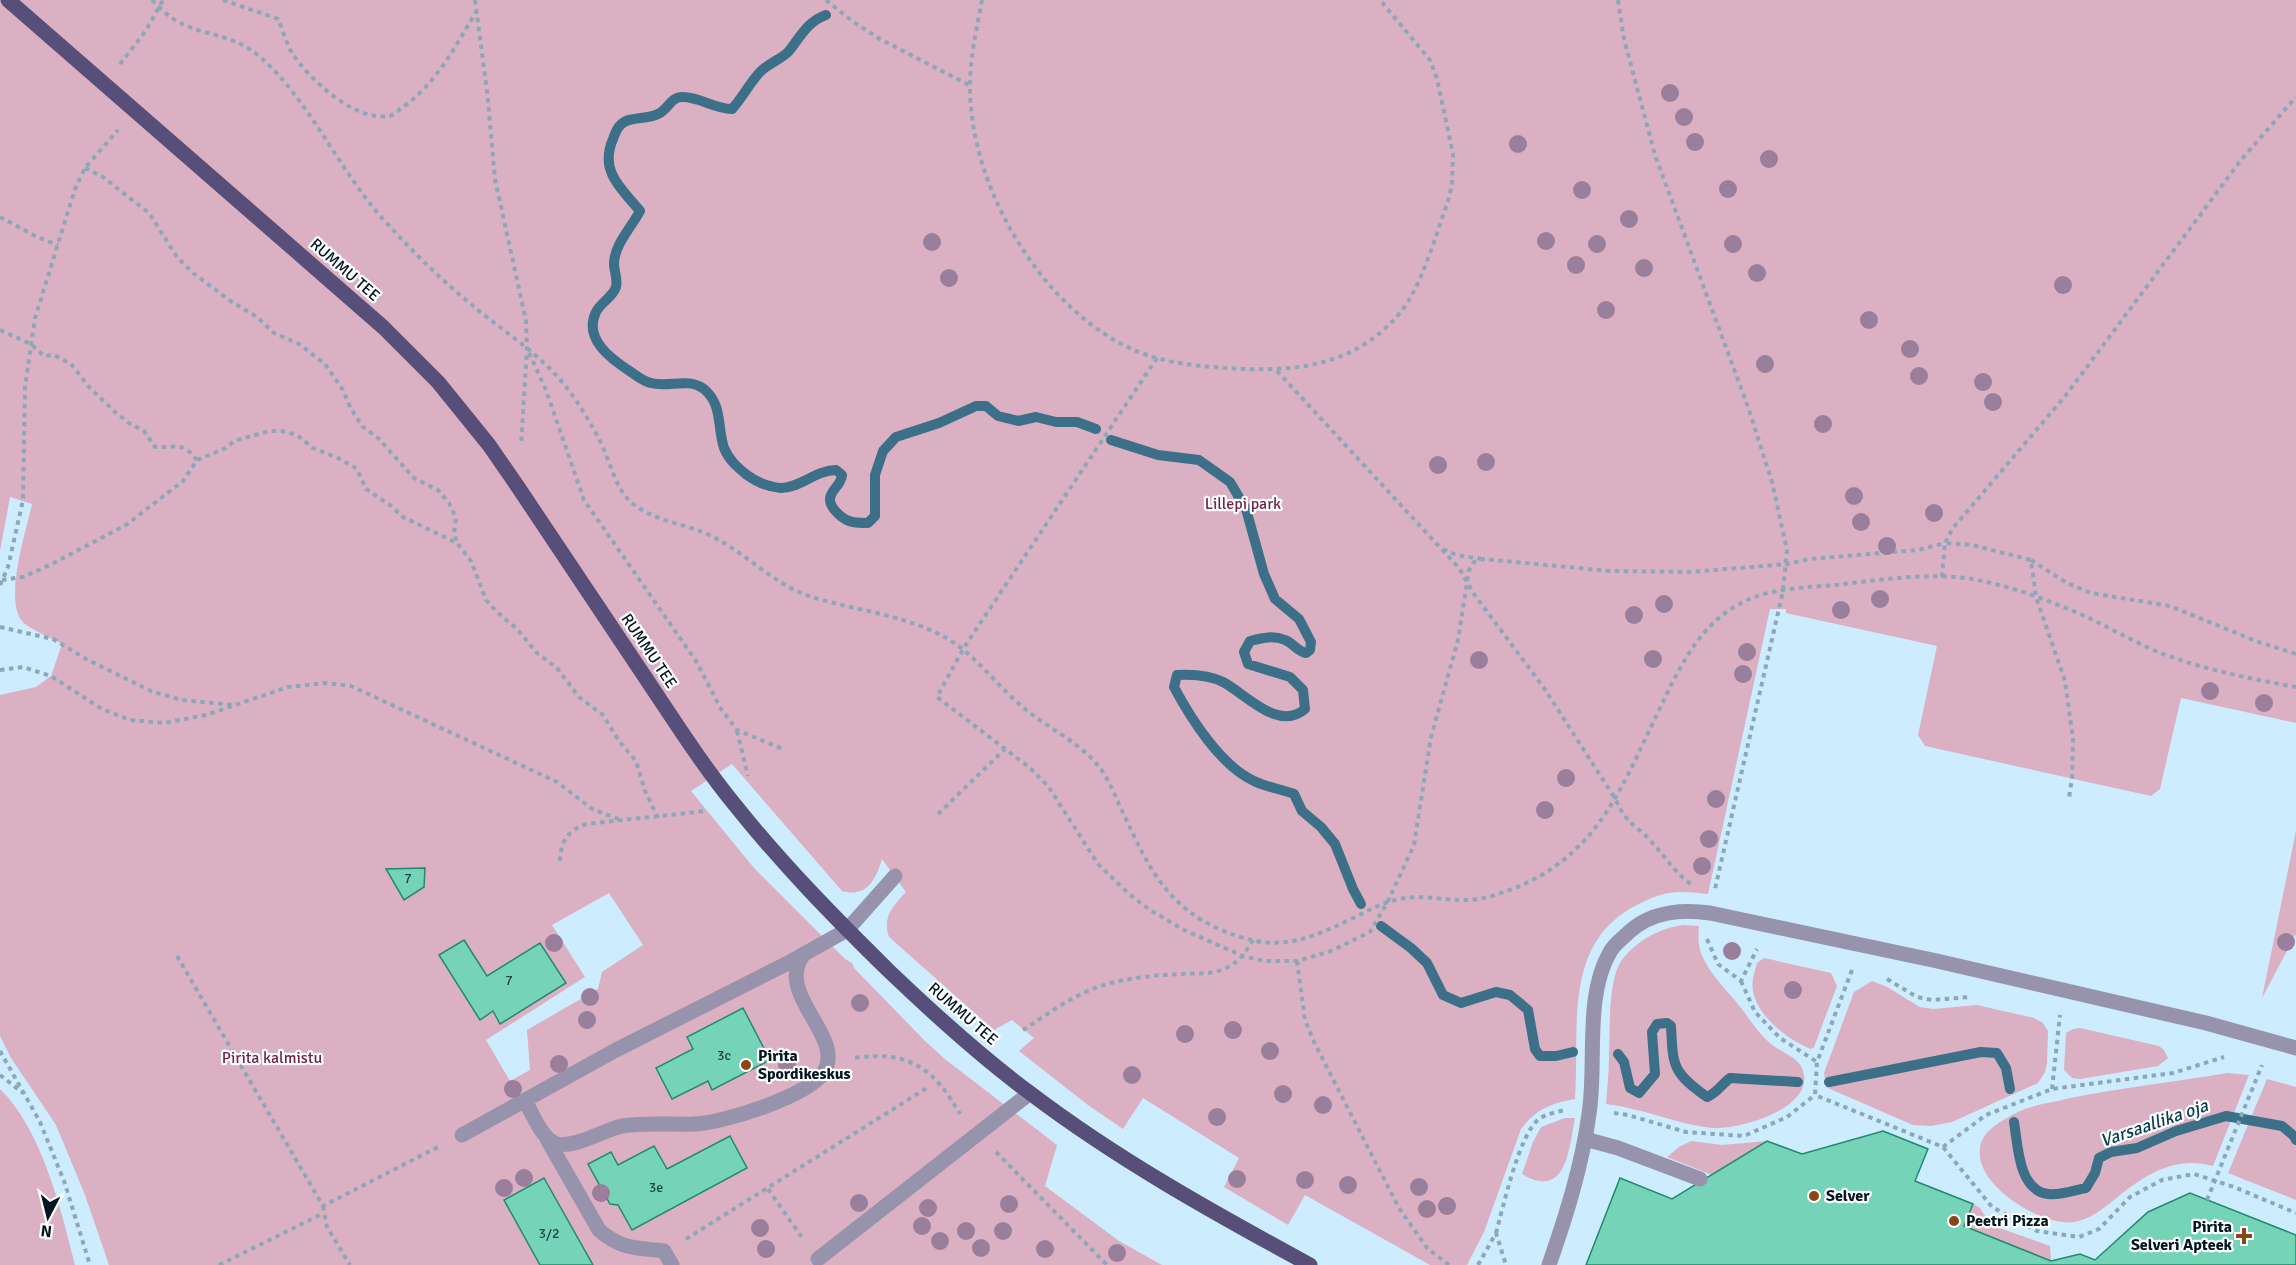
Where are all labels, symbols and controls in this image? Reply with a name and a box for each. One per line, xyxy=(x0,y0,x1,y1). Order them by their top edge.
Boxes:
street label: RUMMU TEE xyxy=(306,234,384,306)
park label: Lillepi park xyxy=(1205,494,1281,514)
street label: RUMMU TEE xyxy=(617,610,681,692)
house number: 7 xyxy=(404,870,412,887)
house number: 7 xyxy=(505,972,513,989)
street label: RUMMU TEE xyxy=(924,978,1002,1050)
place label: Pirita Spordikeskus xyxy=(758,1046,851,1084)
house number: 3c xyxy=(717,1047,731,1064)
park label: Pirita kalmistu xyxy=(222,1048,322,1068)
marker: Pirita Spordikeskus xyxy=(739,1058,753,1072)
water label: Varsaallika oja xyxy=(2097,1094,2211,1152)
house number: 3e xyxy=(649,1179,663,1196)
place label: Selver xyxy=(1826,1186,1870,1206)
north arrow xyxy=(18,1187,78,1247)
marker: Selver xyxy=(1807,1189,1821,1203)
place label: Peetri Pizza xyxy=(1966,1211,2049,1231)
marker: Peetri Pizza xyxy=(1947,1214,1961,1228)
place label: Pirita Selveri Apteek xyxy=(2131,1217,2233,1255)
text: N xyxy=(40,1220,53,1241)
house number: 3/2 xyxy=(538,1225,560,1242)
marker: Pirita Selveri Apteek xyxy=(2237,1229,2251,1243)

